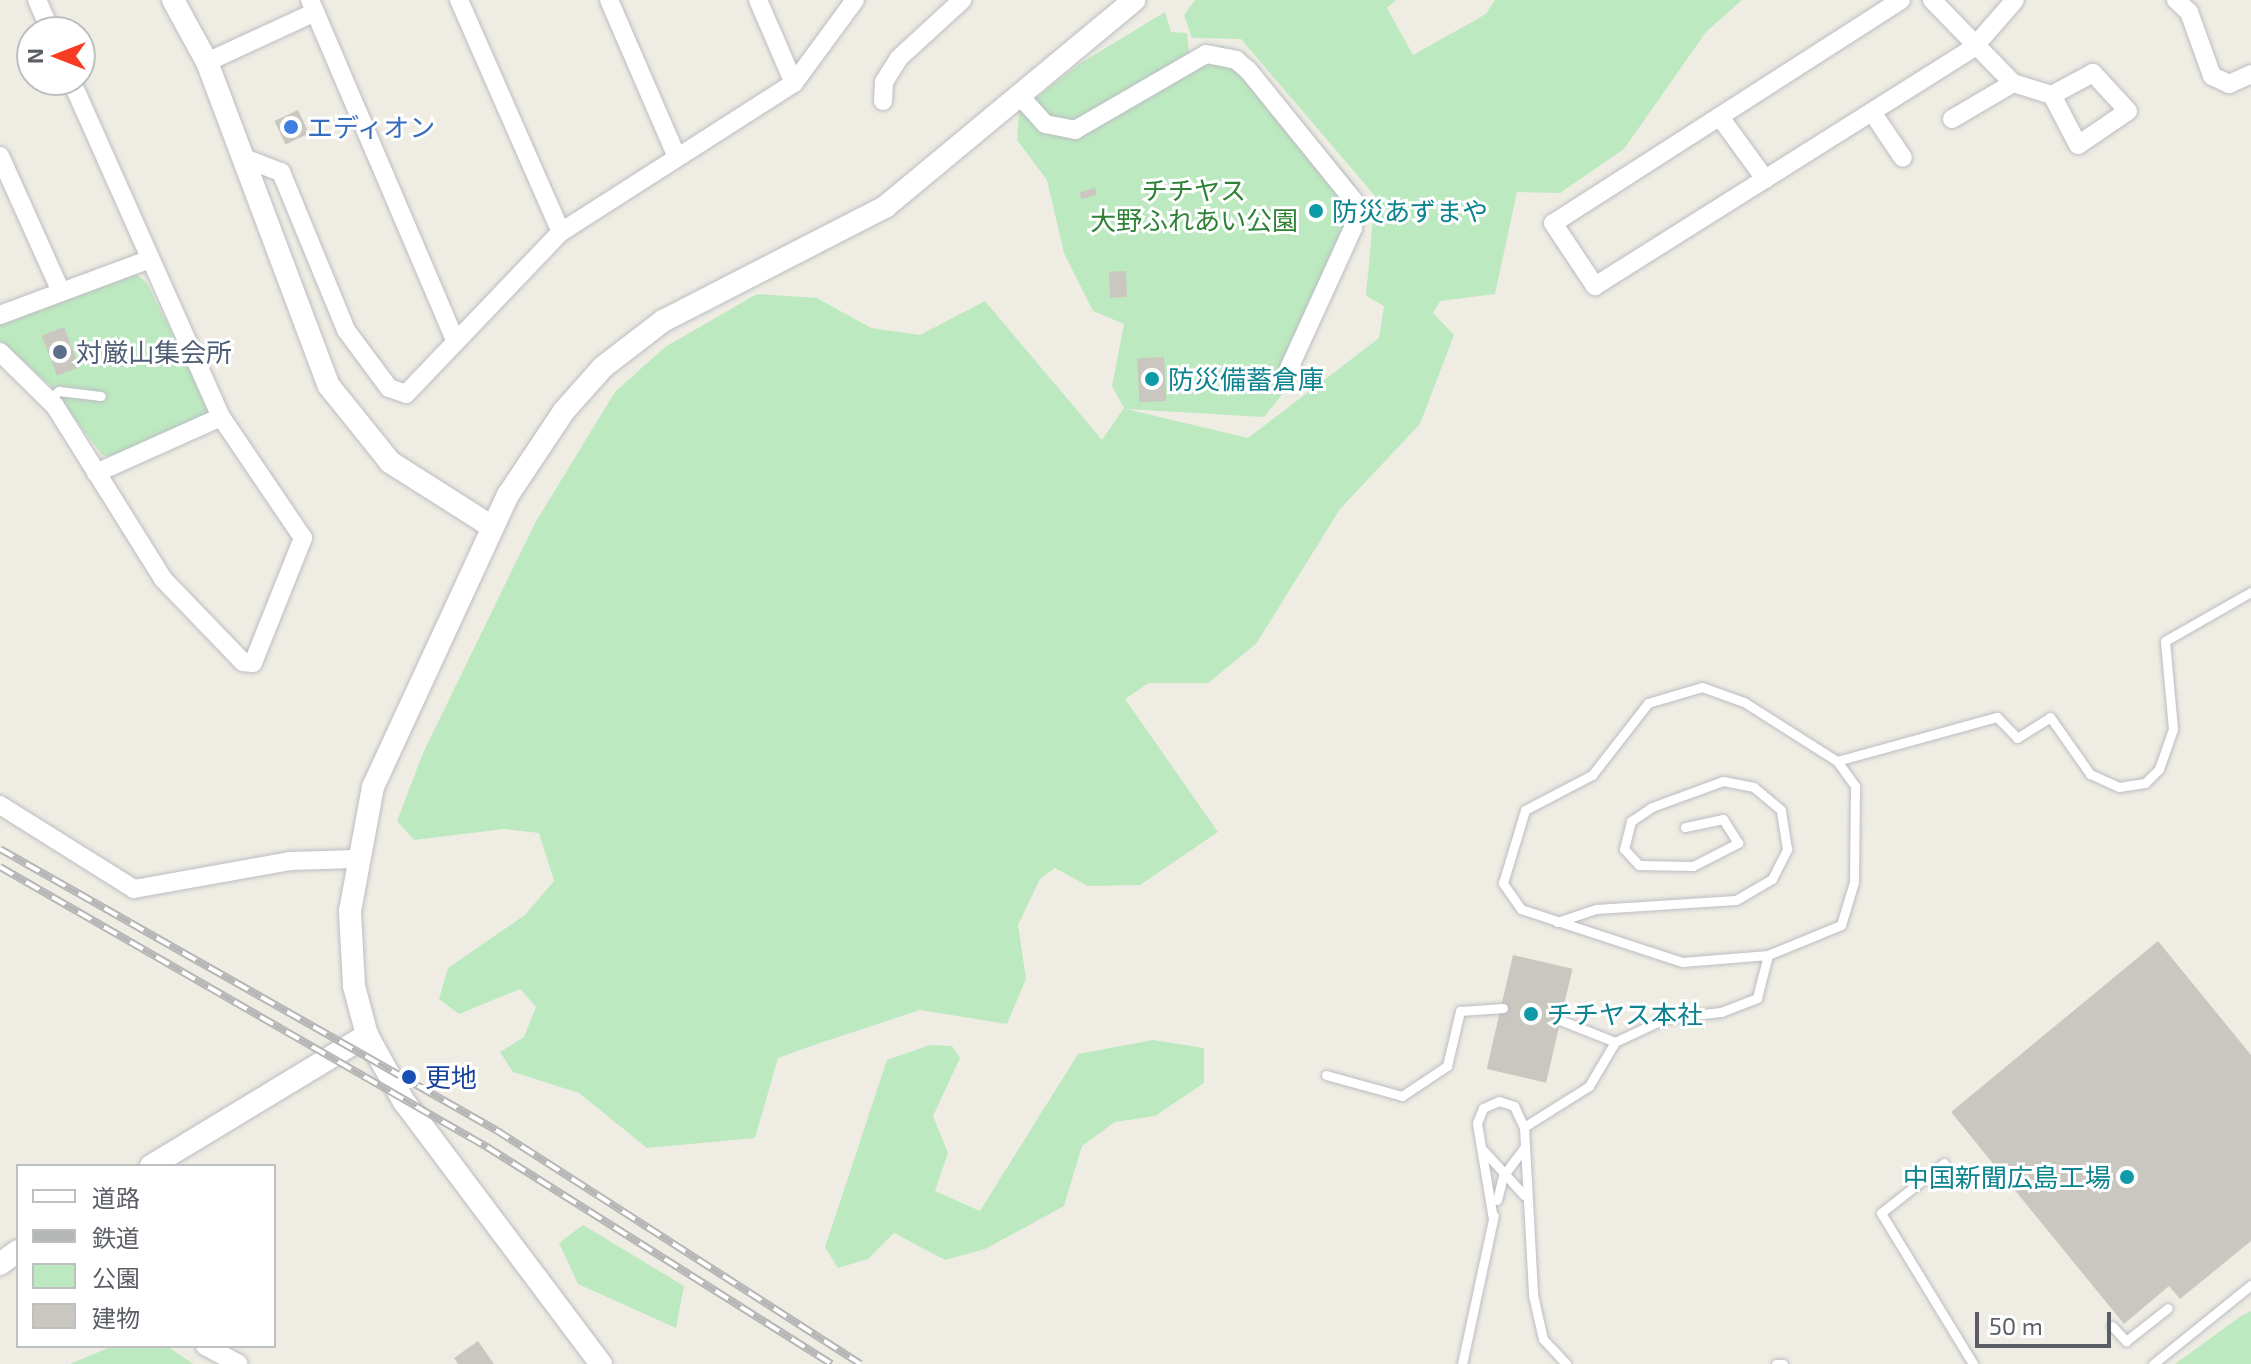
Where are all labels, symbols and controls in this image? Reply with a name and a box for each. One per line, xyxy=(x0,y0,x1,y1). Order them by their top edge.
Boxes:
north arrow xyxy=(16,16,96,96)
text: N xyxy=(21,48,47,64)
place label: エディオン xyxy=(307,111,437,143)
marker: エディオン xyxy=(282,118,300,136)
park label: チチヤス 大野ふれあい公園 xyxy=(1090,174,1298,236)
place label: 防災あずまや xyxy=(1332,195,1488,227)
marker: 防災あずまや xyxy=(1307,202,1325,220)
place label: 対厳山集会所 xyxy=(76,336,232,368)
marker: 対厳山集会所 xyxy=(51,343,69,361)
place label: 防災備蓄倉庫 xyxy=(1168,363,1324,395)
marker: 防災備蓄倉庫 xyxy=(1143,370,1161,388)
place label: チチヤス本社 xyxy=(1547,998,1703,1030)
marker: チチヤス本社 xyxy=(1522,1005,1540,1023)
place label: 更地 xyxy=(425,1061,477,1093)
marker: 更地 xyxy=(400,1068,418,1086)
place label: 中国新聞広島工場 xyxy=(1903,1161,2111,1193)
legend xyxy=(16,1164,276,1348)
marker: 中国新聞広島工場 xyxy=(2118,1168,2136,1186)
text: 道路 xyxy=(92,1183,140,1212)
text: 鉄道 xyxy=(92,1223,140,1252)
text: 公園 xyxy=(92,1263,140,1292)
scale bar xyxy=(1979,1296,2115,1346)
text: 建物 xyxy=(92,1303,140,1332)
text: 50 m xyxy=(1989,1311,2043,1340)

